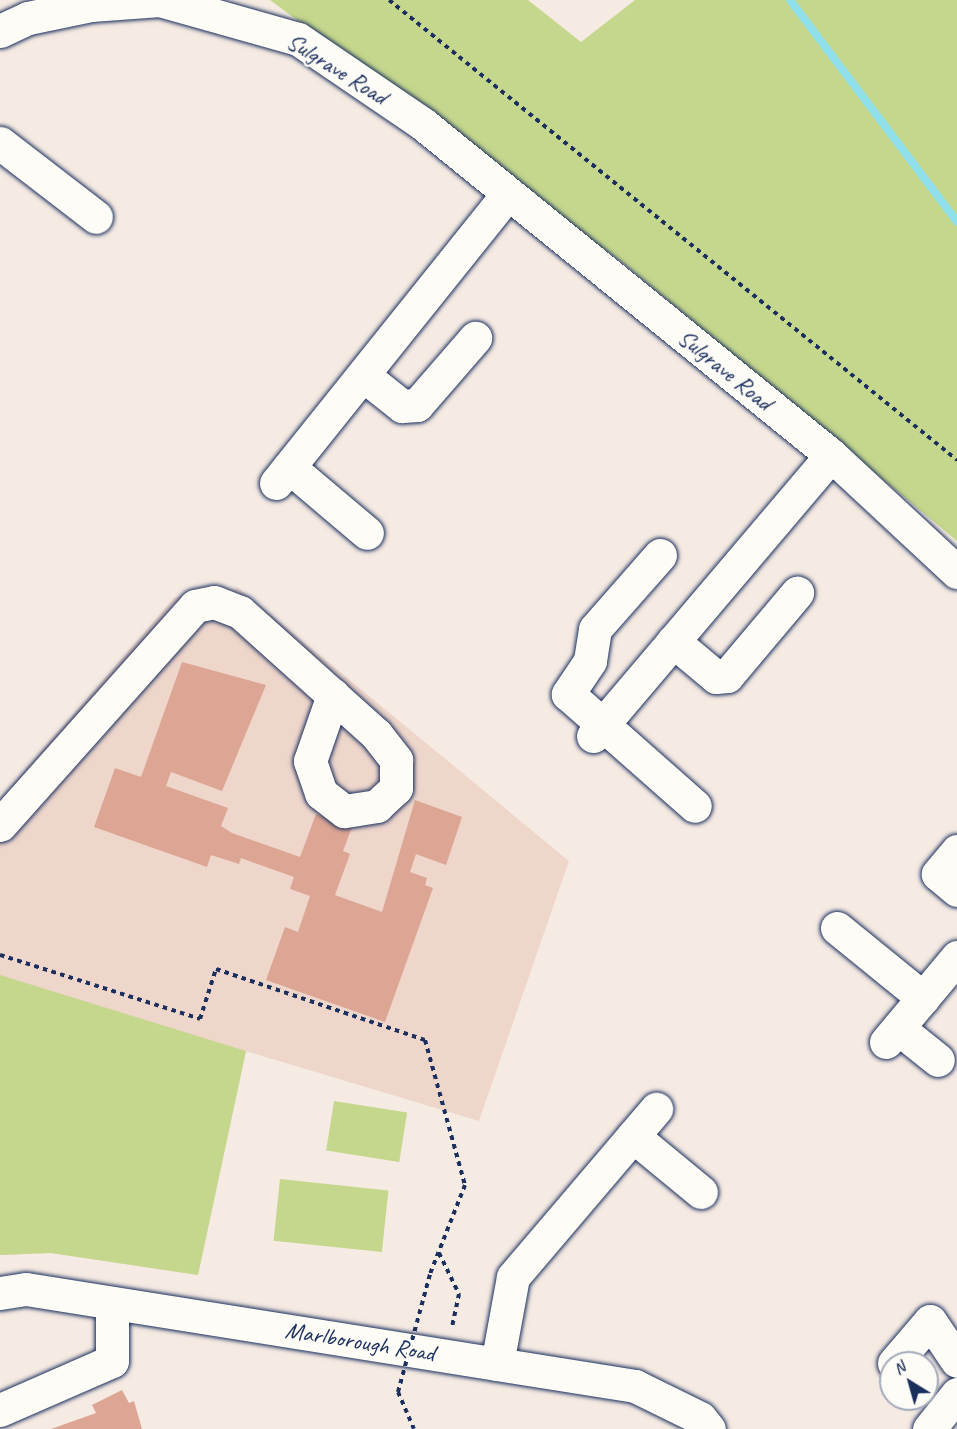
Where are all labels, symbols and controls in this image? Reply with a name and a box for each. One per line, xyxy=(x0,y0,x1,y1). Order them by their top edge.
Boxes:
street label: Sulgrave Road xyxy=(282,27,392,111)
street label: Sulgrave Road xyxy=(672,323,778,417)
street label: Marlborough Road xyxy=(283,1316,437,1368)
north arrow xyxy=(879,1351,939,1411)
text: N xyxy=(889,1357,909,1379)

